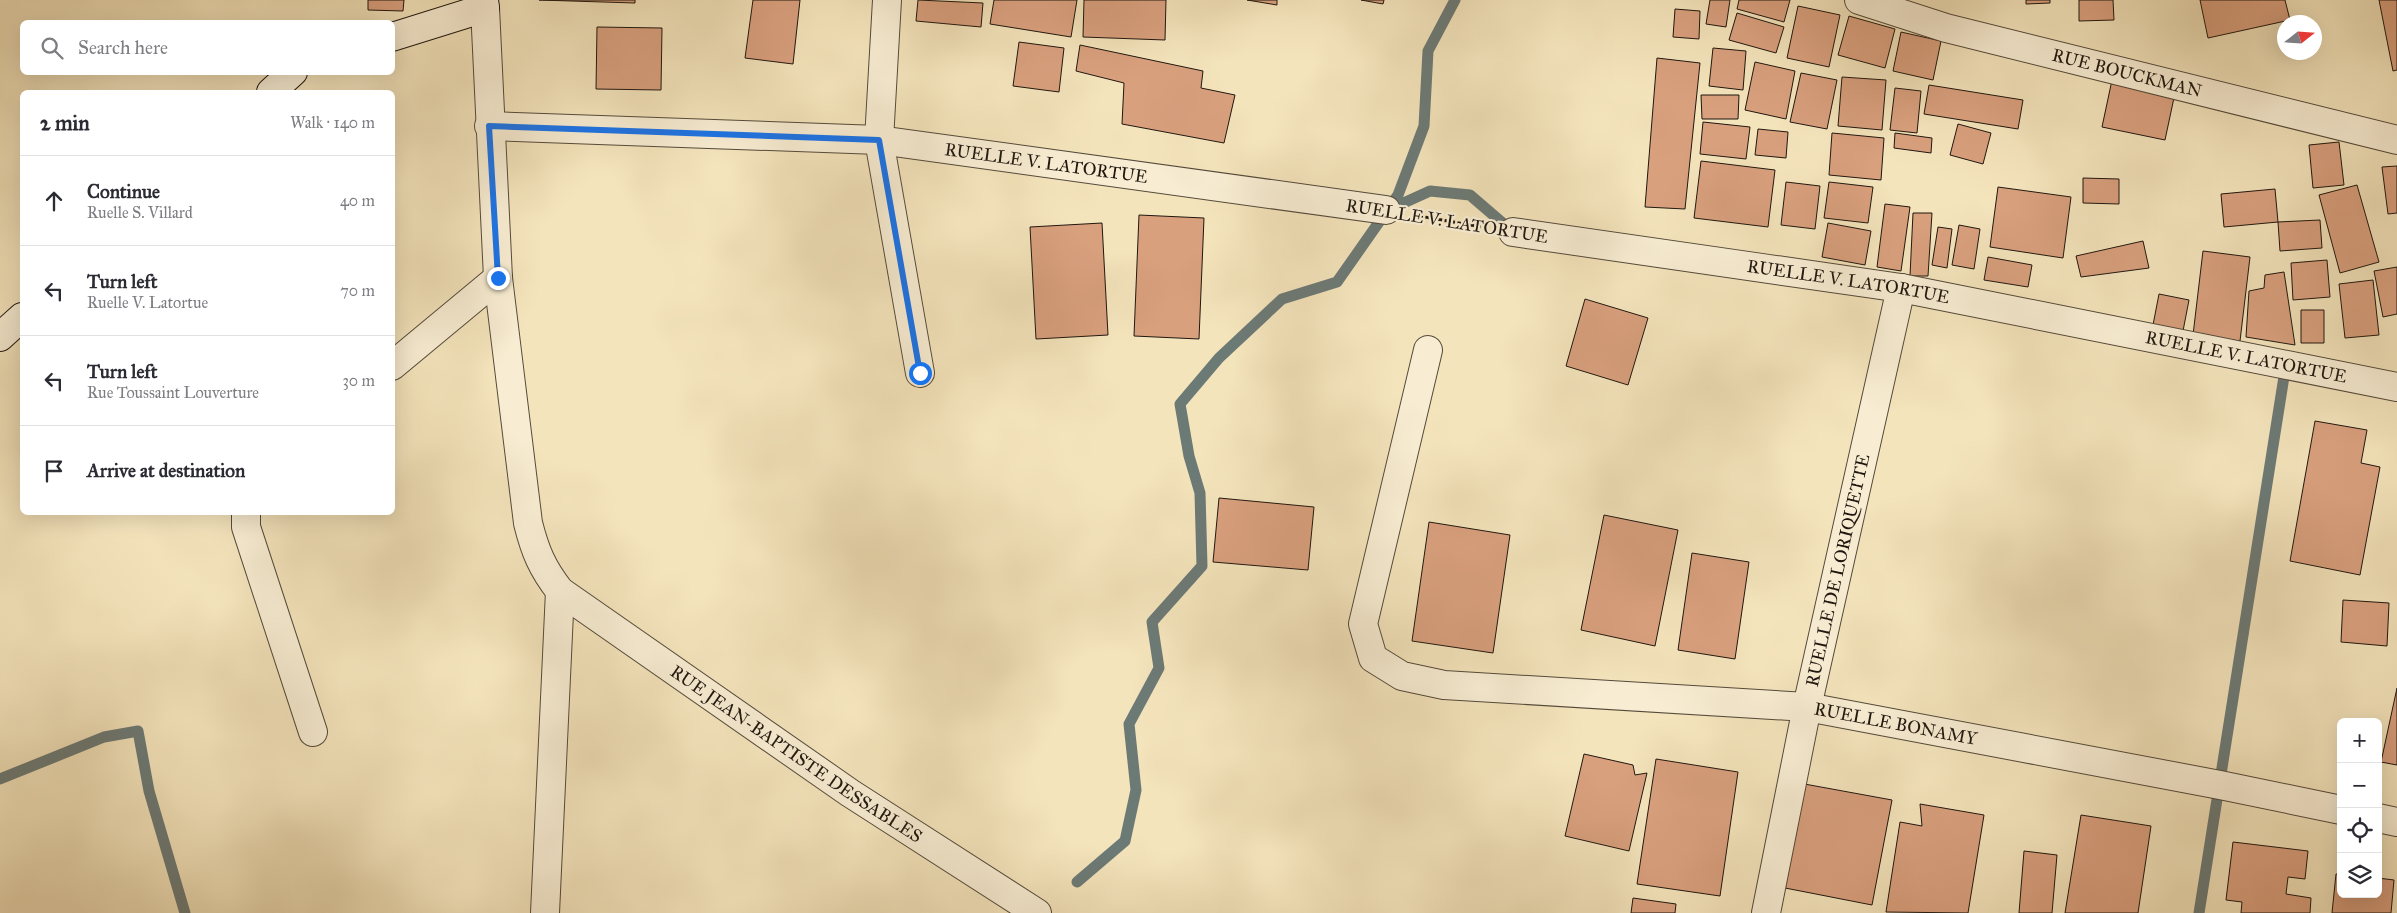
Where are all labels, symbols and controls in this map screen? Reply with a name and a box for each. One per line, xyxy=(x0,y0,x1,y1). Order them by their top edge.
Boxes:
north arrow xyxy=(2277,15,2322,60)
search box xyxy=(20,20,395,75)
icon: search xyxy=(38,34,66,62)
text: Search here xyxy=(78,36,168,59)
street label: RUE BOUCKMAN xyxy=(2050,44,2204,102)
text: 2 min xyxy=(40,110,90,136)
text: Walk · 140 m xyxy=(290,113,375,132)
street label: RUELLE V. LATORTUE xyxy=(943,138,1149,188)
text: Continue xyxy=(87,180,160,203)
icon: ahead xyxy=(40,187,68,215)
text: 40 m xyxy=(340,191,375,210)
street label: RUELLE V. LATORTUE xyxy=(1344,194,1550,248)
text: Ruelle S. Villard xyxy=(87,203,193,222)
street label: RUELLE V. LATORTUE xyxy=(1746,255,1952,308)
route end xyxy=(487,267,510,290)
text: Turn left xyxy=(87,270,157,293)
icon: left xyxy=(40,277,68,305)
text: 70 m xyxy=(340,281,375,300)
text: Ruelle V. Latortue xyxy=(87,293,208,312)
street label: RUELLE V. LATORTUE xyxy=(2144,326,2349,388)
text: Turn left xyxy=(87,360,157,383)
route start xyxy=(909,362,932,385)
icon: left xyxy=(40,367,68,395)
text: 30 m xyxy=(342,371,375,390)
text: Rue Toussaint Louverture xyxy=(87,383,259,402)
street label: RUELLE DE LORIQUETTE xyxy=(1801,452,1874,689)
icon: arrive xyxy=(40,457,68,485)
text: Arrive at destination xyxy=(87,459,245,482)
street label: RUE JEAN-BAPTISTE DESSABLES xyxy=(666,660,926,847)
street label: RUELLE BONAMY xyxy=(1812,698,1979,750)
map controls xyxy=(2337,718,2382,898)
button: + xyxy=(2337,718,2382,763)
button: − xyxy=(2337,763,2382,808)
button: locate xyxy=(2337,808,2382,853)
button: layers xyxy=(2337,853,2382,898)

